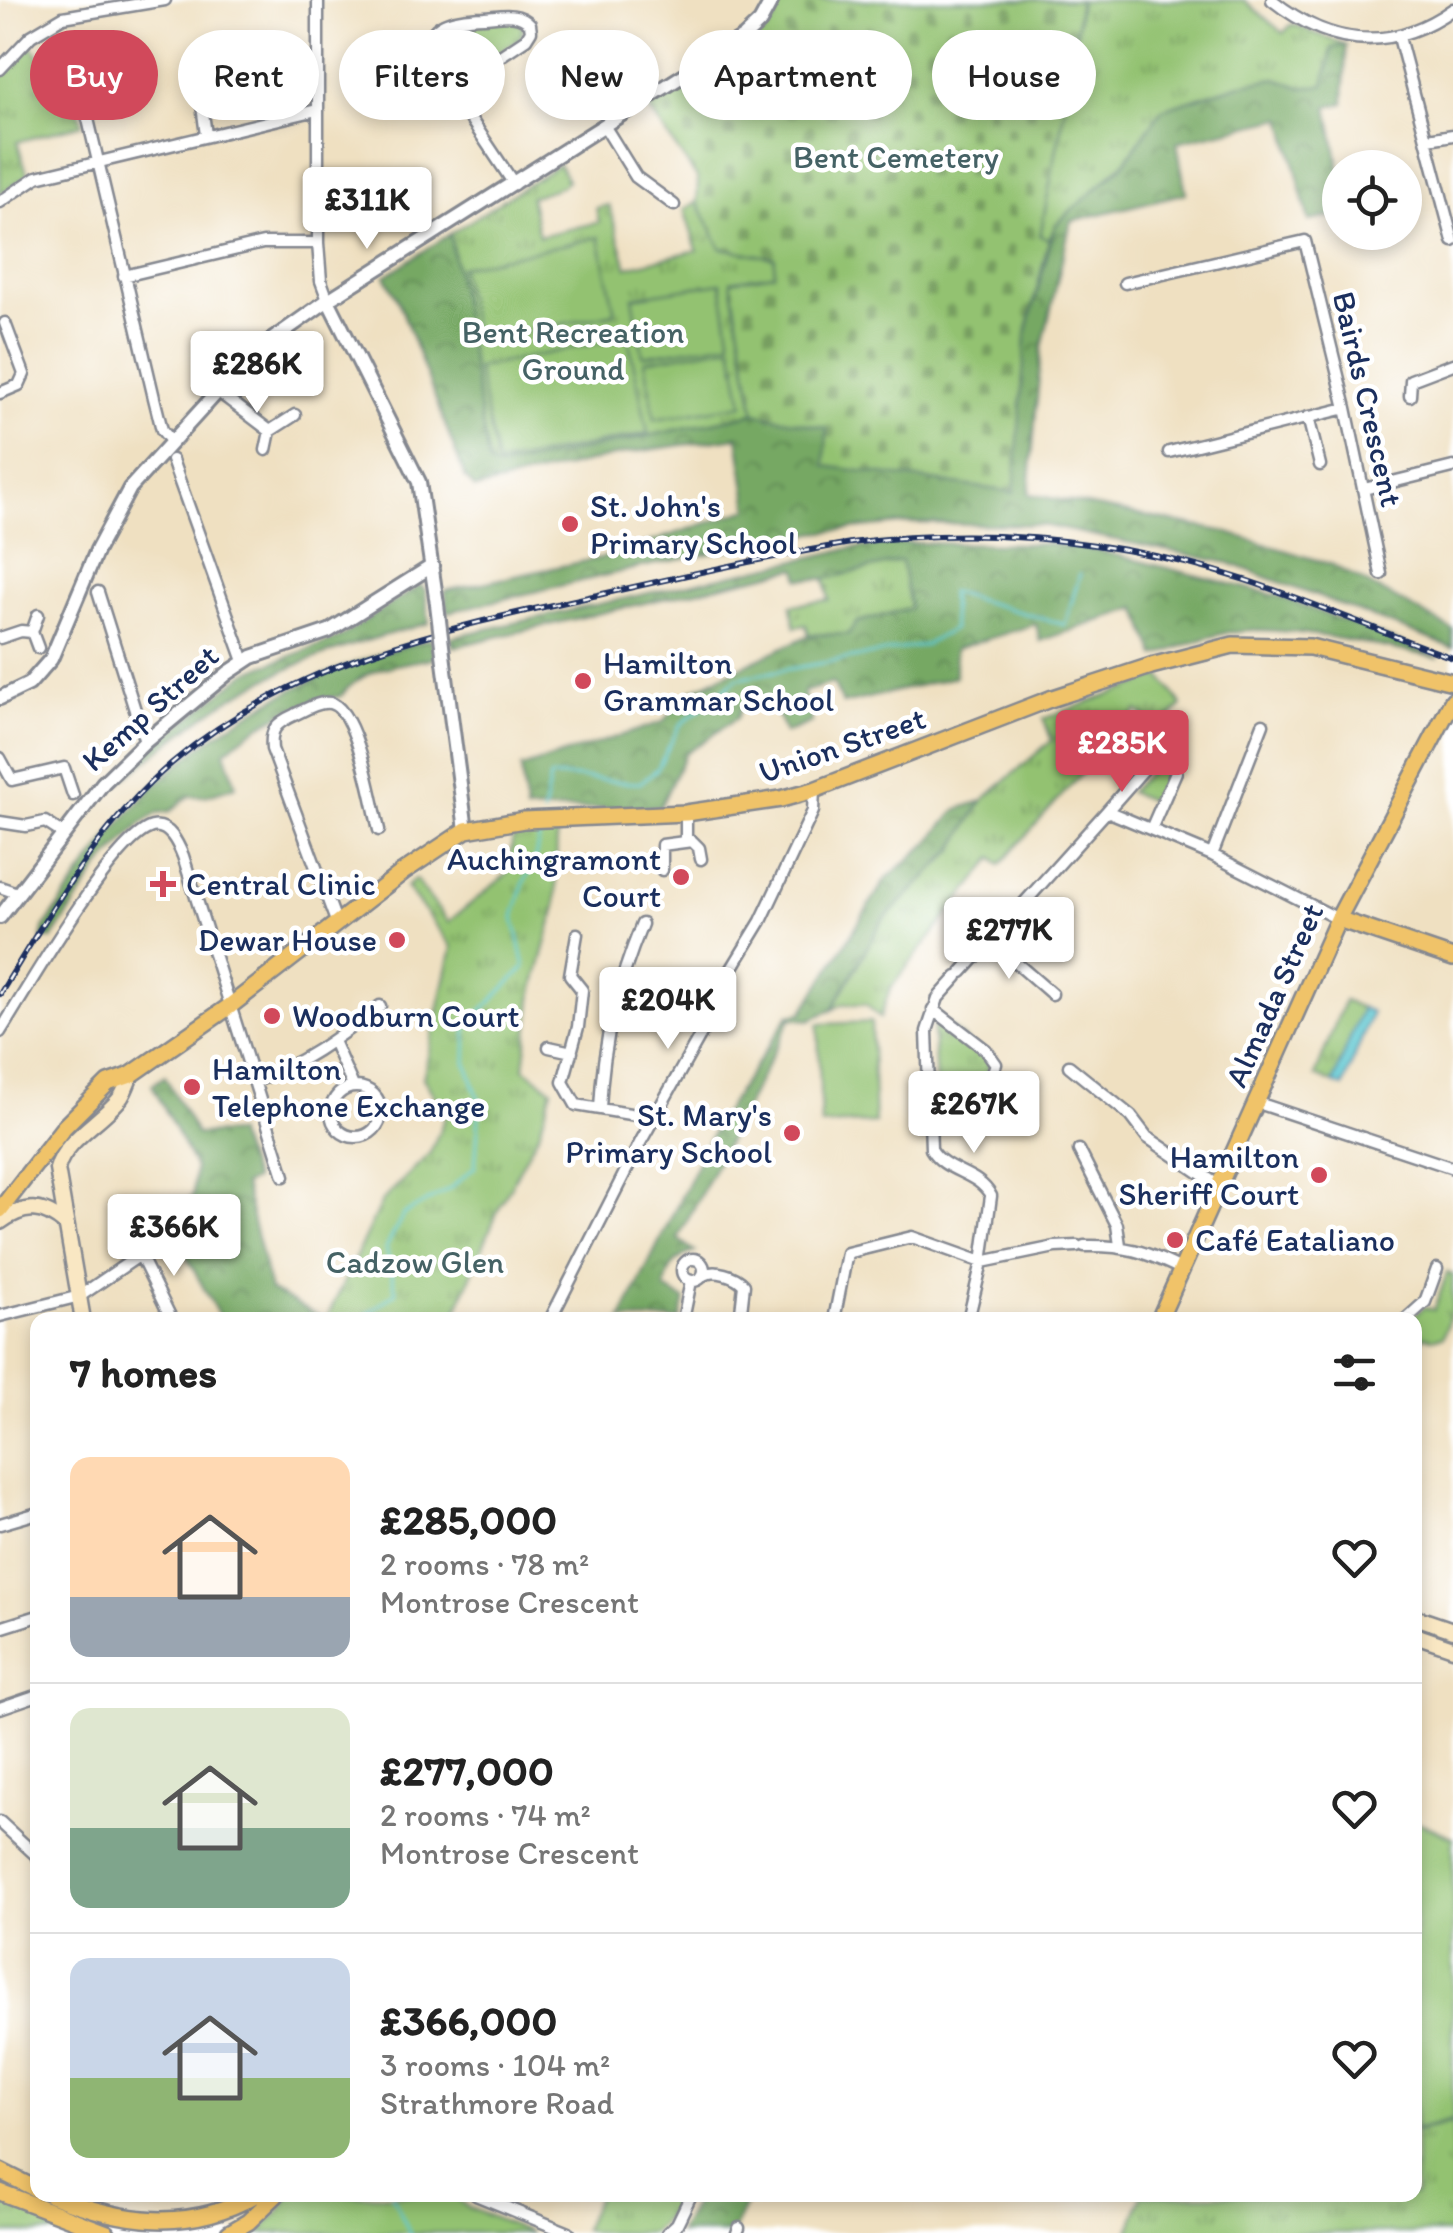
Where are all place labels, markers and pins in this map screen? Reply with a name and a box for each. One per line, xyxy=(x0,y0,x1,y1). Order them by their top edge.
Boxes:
pin: £311K xyxy=(297,167,437,252)
pin: £286K xyxy=(187,331,327,416)
place label: St. John's Primary School xyxy=(590,487,797,562)
marker: St. John's Primary School xyxy=(559,513,581,535)
place label: Hamilton Grammar School xyxy=(603,644,834,719)
marker: Hamilton Grammar School xyxy=(572,670,594,692)
pin: £285K xyxy=(1052,710,1192,795)
place label: Auchingramont Court xyxy=(447,840,661,915)
place label: Central Clinic xyxy=(186,865,376,903)
marker: Auchingramont Court xyxy=(670,866,692,888)
marker: Central Clinic xyxy=(150,871,176,897)
pin: £277K xyxy=(939,897,1079,982)
place label: Dewar House xyxy=(198,921,377,959)
marker: Dewar House xyxy=(386,929,408,951)
pin: £204K xyxy=(598,967,738,1052)
place label: Woodburn Court xyxy=(292,997,520,1035)
marker: Woodburn Court xyxy=(261,1005,283,1027)
place label: Hamilton Telephone Exchange xyxy=(212,1050,486,1125)
pin: £267K xyxy=(904,1071,1044,1156)
marker: Hamilton Telephone Exchange xyxy=(181,1076,203,1098)
place label: St. Mary's Primary School xyxy=(565,1096,772,1171)
marker: St. Mary's Primary School xyxy=(781,1122,803,1144)
place label: Hamilton Sheriff Court xyxy=(1119,1138,1299,1213)
marker: Hamilton Sheriff Court xyxy=(1308,1164,1330,1186)
pin: £366K xyxy=(104,1194,244,1279)
place label: Café Eataliano xyxy=(1195,1221,1395,1259)
marker: Café Eataliano xyxy=(1164,1229,1186,1251)

